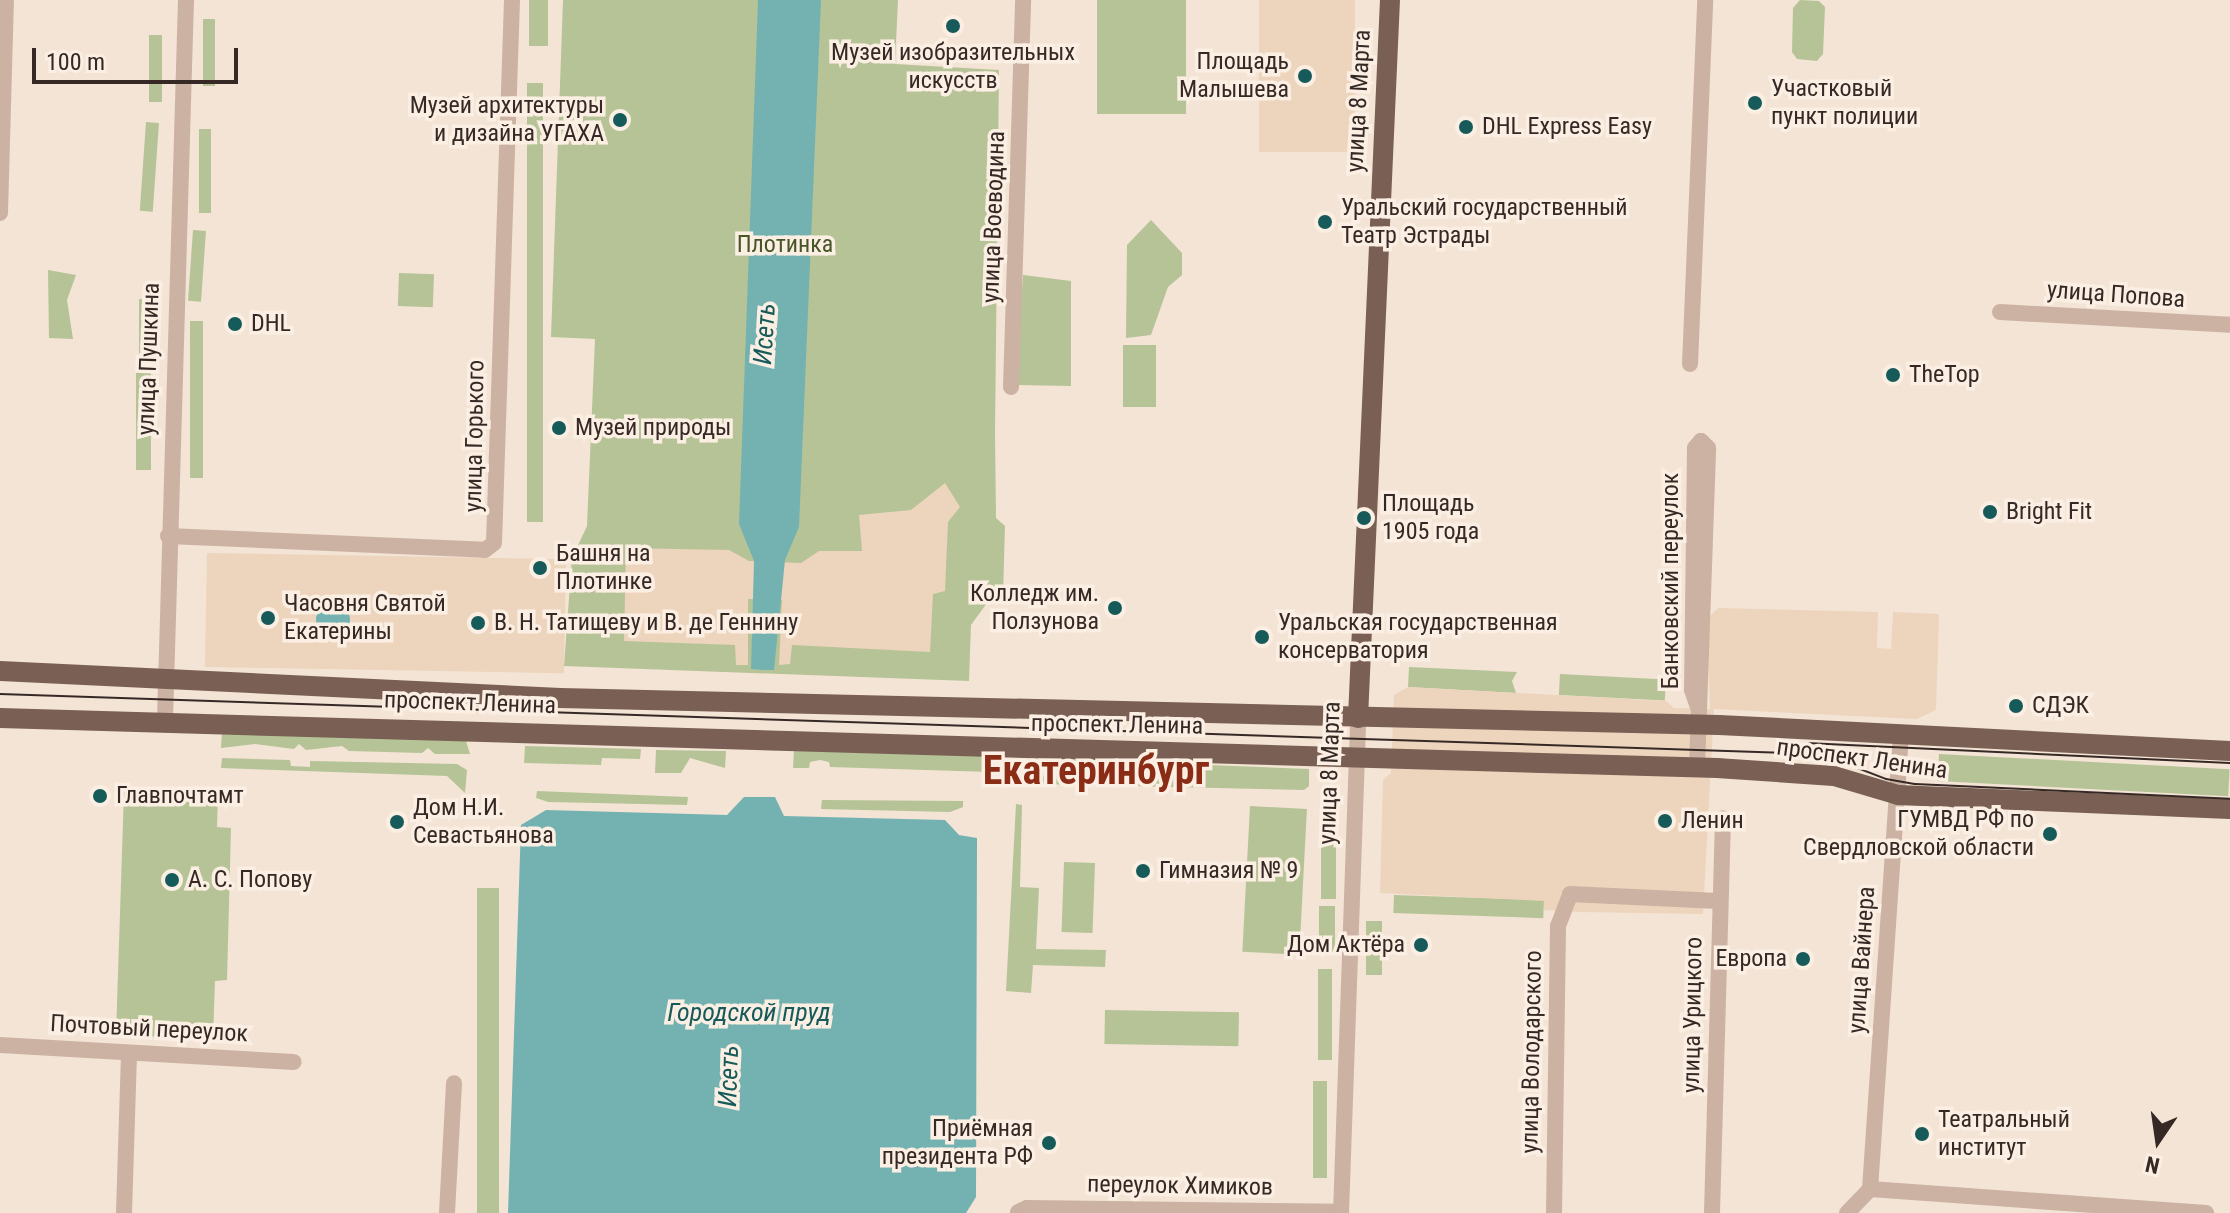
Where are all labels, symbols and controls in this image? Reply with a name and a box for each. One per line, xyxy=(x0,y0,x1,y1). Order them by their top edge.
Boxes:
marker: Музей изобразительных искусств xyxy=(944,17,962,35)
street label: улица 8 Марта xyxy=(1341,29,1377,173)
scale bar xyxy=(36,32,242,82)
place label: Музей изобразительных искусств xyxy=(831,39,1075,95)
text: 100 m xyxy=(46,48,105,76)
place label: Площадь Малышева xyxy=(1179,48,1289,104)
marker: Площадь Малышева xyxy=(1296,67,1314,85)
place label: Участковый пункт полиции xyxy=(1771,75,1918,131)
place label: Музей архитектуры и дизайна УГАХА xyxy=(410,92,604,148)
marker: Участковый пункт полиции xyxy=(1746,94,1764,112)
marker: Музей архитектуры и дизайна УГАХА xyxy=(611,111,629,129)
place label: DHL Express Easy xyxy=(1482,113,1652,141)
marker: DHL Express Easy xyxy=(1457,118,1475,136)
street label: улица Воеводина xyxy=(977,131,1011,303)
place label: Уральский государственный Театр Эстрады xyxy=(1341,194,1628,250)
marker: Уральский государственный Театр Эстрады xyxy=(1316,213,1334,231)
park label: Плотинка xyxy=(737,231,833,259)
street label: улица Попова xyxy=(2046,276,2186,314)
street label: улица Пушкина xyxy=(132,282,166,436)
water label: Исеть xyxy=(747,302,783,366)
place label: DHL xyxy=(251,310,291,338)
marker: DHL xyxy=(226,315,244,333)
street label: улица Горького xyxy=(459,360,491,512)
place label: TheTop xyxy=(1909,361,1980,389)
marker: TheTop xyxy=(1884,366,1902,384)
place label: Музей природы xyxy=(575,414,731,442)
marker: Музей природы xyxy=(550,419,568,437)
street label: Банковский переулок xyxy=(1657,473,1685,689)
place label: Площадь 1905 года xyxy=(1382,490,1479,546)
place label: Bright Fit xyxy=(2006,498,2092,526)
marker: Bright Fit xyxy=(1981,503,1999,521)
marker: Площадь 1905 года xyxy=(1353,507,1375,529)
place label: Башня на Плотинке xyxy=(556,540,652,596)
marker: Башня на Плотинке xyxy=(531,559,549,577)
place label: Колледж им. Ползунова xyxy=(970,580,1099,636)
place label: Часовня Святой Екатерины xyxy=(284,590,446,646)
marker: Колледж им. Ползунова xyxy=(1106,599,1124,617)
marker: Часовня Святой Екатерины xyxy=(259,609,277,627)
place label: В. Н. Татищеву и В. де Геннину xyxy=(494,609,799,637)
place label: Уральская государственная консерватория xyxy=(1278,609,1558,665)
marker: В. Н. Татищеву и В. де Геннину xyxy=(469,614,487,632)
marker: Уральская государственная консерватория xyxy=(1253,628,1271,646)
street label: проспект Ленина xyxy=(384,686,556,720)
place label: СДЭК xyxy=(2032,692,2089,720)
marker: СДЭК xyxy=(2007,697,2025,715)
street label: улица 8 Марта xyxy=(1313,701,1347,845)
street label: проспект Ленина xyxy=(1031,709,1203,741)
street label: проспект Ленина xyxy=(1775,733,1949,785)
district label: Екатеринбург xyxy=(983,747,1209,795)
place label: Главпочтамт xyxy=(116,782,244,810)
marker: Главпочтамт xyxy=(91,787,109,805)
place label: Дом Н.И. Севастьянова xyxy=(413,794,554,850)
place label: ГУМВД РФ по Свердловской области xyxy=(1803,806,2034,862)
place label: Ленин xyxy=(1681,807,1744,835)
marker: Ленин xyxy=(1656,812,1674,830)
marker: Дом Н.И. Севастьянова xyxy=(388,813,406,831)
marker: ГУМВД РФ по Свердловской области xyxy=(2041,825,2059,843)
place label: Гимназия № 9 xyxy=(1159,857,1298,885)
marker: Гимназия № 9 xyxy=(1134,862,1152,880)
place label: А. С. Попову xyxy=(188,866,312,894)
marker: А. С. Попову xyxy=(163,871,181,889)
street label: улица Вайнера xyxy=(1843,886,1881,1034)
place label: Дом Актёра xyxy=(1287,931,1405,959)
marker: Дом Актёра xyxy=(1412,936,1430,954)
street label: улица Урицкого xyxy=(1677,937,1709,1093)
place label: Европа xyxy=(1715,945,1787,973)
street label: улица Володарского xyxy=(1516,950,1548,1154)
marker: Европа xyxy=(1794,950,1812,968)
water label: Городской пруд xyxy=(667,997,831,1029)
street label: Почтовый переулок xyxy=(49,1009,249,1049)
water label: Исеть xyxy=(712,1045,746,1107)
north arrow xyxy=(2118,1101,2198,1181)
place label: Театральный институт xyxy=(1938,1106,2070,1162)
place label: Приёмная президента РФ xyxy=(882,1115,1033,1171)
marker: Театральный институт xyxy=(1913,1125,1931,1143)
marker: Приёмная президента РФ xyxy=(1040,1134,1058,1152)
text: N xyxy=(2143,1151,2162,1179)
street label: переулок Химиков xyxy=(1087,1170,1273,1202)

